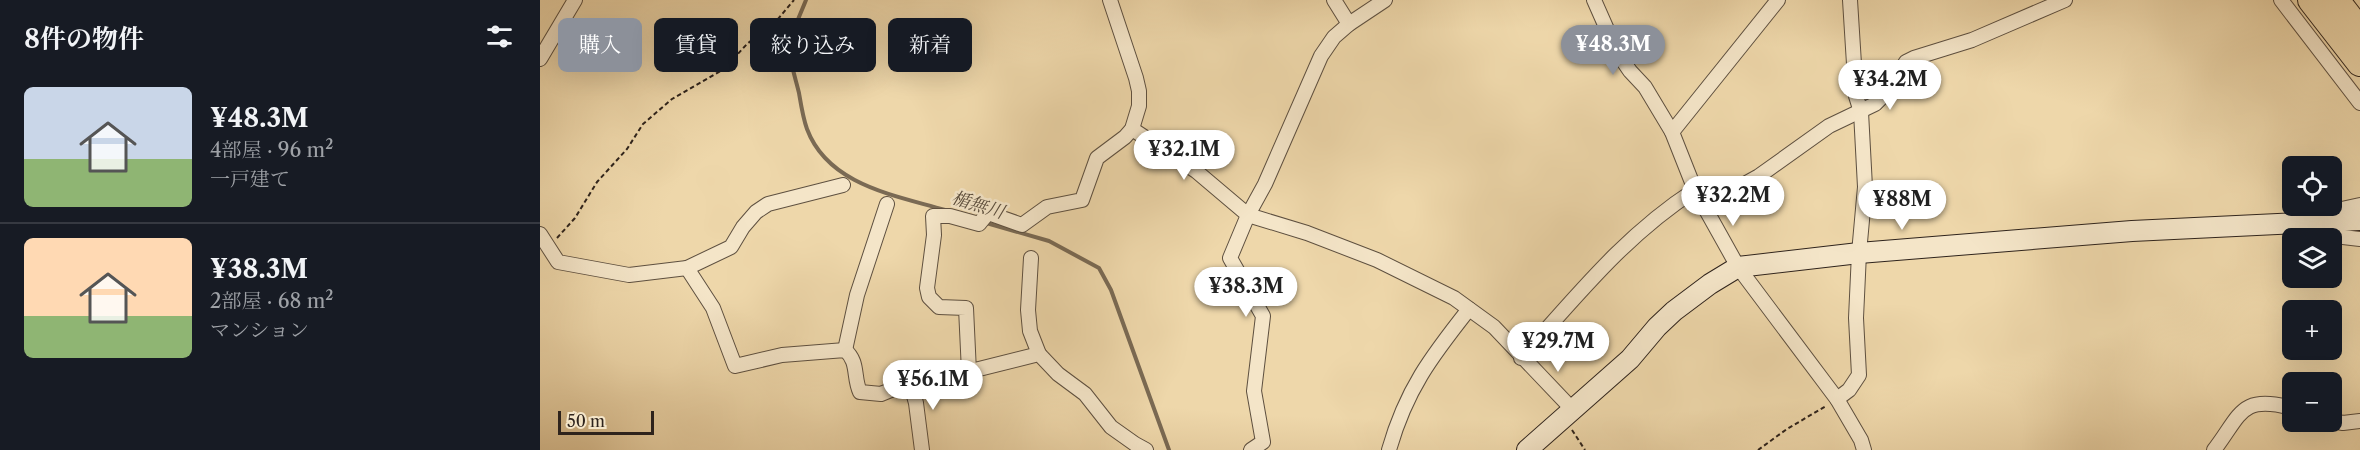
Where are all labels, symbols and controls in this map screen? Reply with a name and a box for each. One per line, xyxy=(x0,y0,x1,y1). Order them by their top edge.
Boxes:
chip: 購入 xyxy=(558,18,642,72)
chip: 賃貸 xyxy=(654,18,738,72)
chip: 絞り込み xyxy=(750,18,876,72)
chip: 新着 xyxy=(888,18,972,72)
icon: filters xyxy=(483,20,516,53)
text: 8件の物件 xyxy=(24,23,144,55)
pin: ¥48.3M xyxy=(1564,25,1662,76)
text: ¥48.3M xyxy=(1575,32,1651,56)
pin: ¥34.2M xyxy=(1841,60,1939,111)
text: ¥34.2M xyxy=(1852,67,1928,91)
text: ¥48.3M xyxy=(210,102,309,134)
icon: home xyxy=(72,111,144,183)
pin: ¥32.1M xyxy=(1135,130,1233,181)
text: ¥32.1M xyxy=(1148,137,1220,161)
text: 4部屋 · 96 m² xyxy=(210,138,333,162)
map controls xyxy=(2282,156,2342,432)
button: locate xyxy=(2282,156,2342,216)
text: 一戸建て xyxy=(210,167,290,191)
pin: ¥32.2M xyxy=(1684,176,1782,227)
pin: ¥88M xyxy=(1866,180,1938,231)
text: ¥32.2M xyxy=(1695,183,1771,207)
water label: 楯無川 xyxy=(949,187,1009,224)
text: ¥88M xyxy=(1872,187,1932,211)
button: layers xyxy=(2282,228,2342,288)
text: ¥38.3M xyxy=(210,253,308,285)
icon: home xyxy=(72,262,144,334)
pin: ¥38.3M xyxy=(1197,267,1295,318)
text: ¥38.3M xyxy=(1208,274,1284,298)
text: 2部屋 · 68 m² xyxy=(210,289,333,313)
button: + xyxy=(2282,300,2342,360)
text: マンション xyxy=(210,318,309,342)
pin: ¥29.7M xyxy=(1509,322,1607,373)
text: ¥29.7M xyxy=(1521,329,1595,353)
pin: ¥56.1M xyxy=(884,360,982,411)
text: ¥56.1M xyxy=(897,367,969,391)
button: − xyxy=(2282,372,2342,432)
scale bar xyxy=(558,408,654,436)
text: 50 m xyxy=(567,411,605,431)

